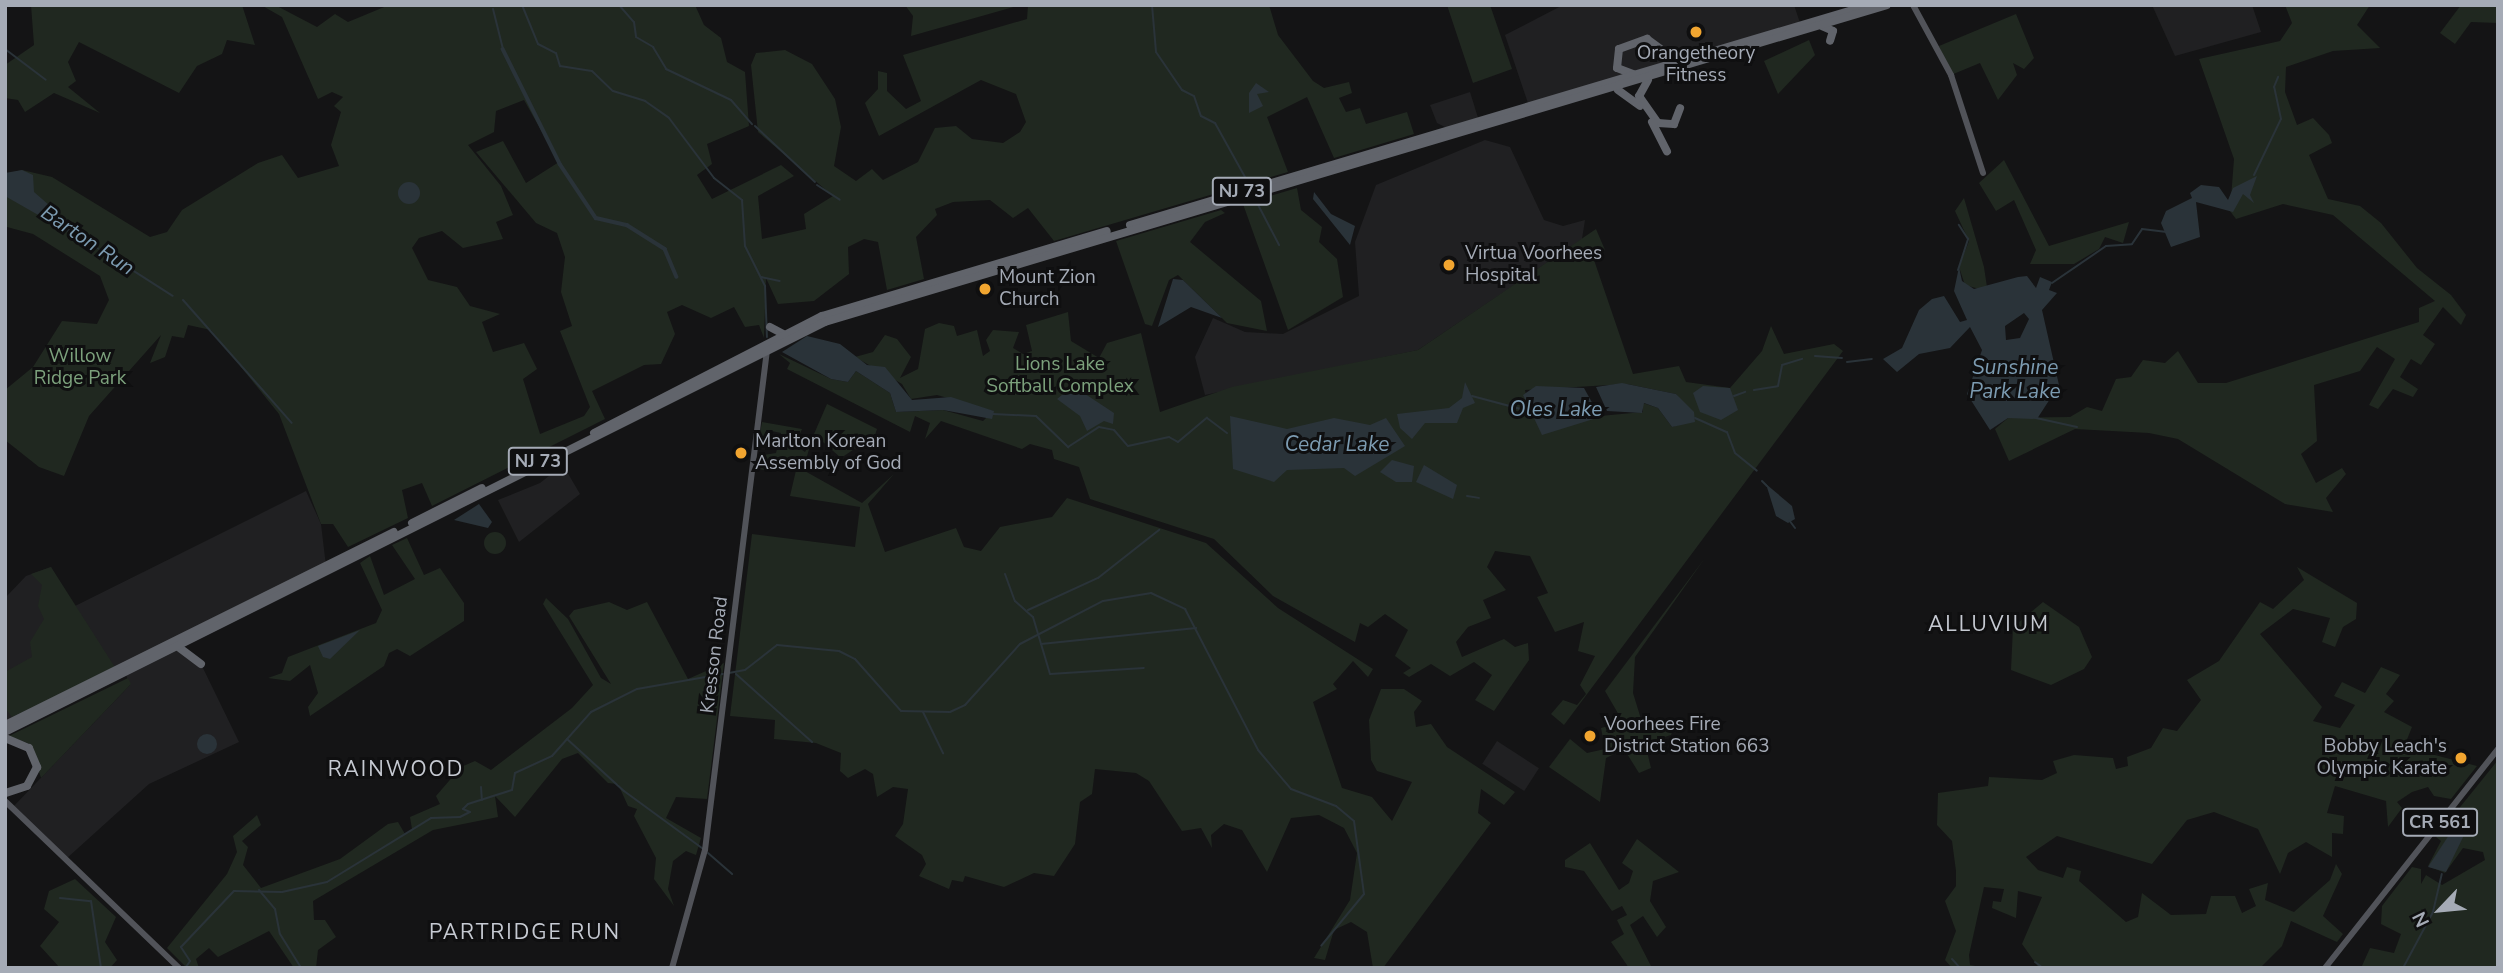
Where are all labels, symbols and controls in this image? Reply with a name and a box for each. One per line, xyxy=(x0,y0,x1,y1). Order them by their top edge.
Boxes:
marker: Orangetheory Fitness xyxy=(1688,24,1704,40)
place label: Orangetheory Fitness xyxy=(1637,43,1755,87)
road number: NJ 73 xyxy=(1210,176,1274,206)
water label: Barton Run xyxy=(36,200,140,280)
place label: Virtua Voorhees Hospital xyxy=(1465,243,1602,287)
marker: Virtua Voorhees Hospital xyxy=(1439,255,1459,275)
place label: Mount Zion Church xyxy=(999,267,1096,311)
marker: Mount Zion Church xyxy=(977,281,993,297)
park label: Willow Ridge Park xyxy=(34,346,126,390)
park label: Lions Lake Softball Complex xyxy=(986,354,1134,398)
water label: Sunshine Park Lake xyxy=(1969,354,2061,404)
water label: Oles Lake xyxy=(1510,396,1602,422)
place label: Marlton Korean Assembly of God xyxy=(755,431,902,475)
water label: Cedar Lake xyxy=(1285,431,1389,457)
marker: Marlton Korean Assembly of God xyxy=(733,445,749,461)
road number: NJ 73 xyxy=(506,447,570,476)
street label: Kresson Road xyxy=(697,595,733,715)
district label: ALLUVIUM xyxy=(1929,611,2049,637)
place label: Voorhees Fire District Station 663 xyxy=(1604,714,1770,758)
marker: Voorhees Fire District Station 663 xyxy=(1582,728,1598,744)
place label: Bobby Leach's Olympic Karate xyxy=(2316,736,2447,780)
marker: Bobby Leach's Olympic Karate xyxy=(2453,750,2469,766)
district label: RAINWOOD xyxy=(329,756,463,782)
road number: CR 561 xyxy=(2402,808,2478,836)
north arrow xyxy=(2405,875,2475,945)
text: N xyxy=(2406,907,2436,931)
district label: PARTRIDGE RUN xyxy=(431,919,619,945)

